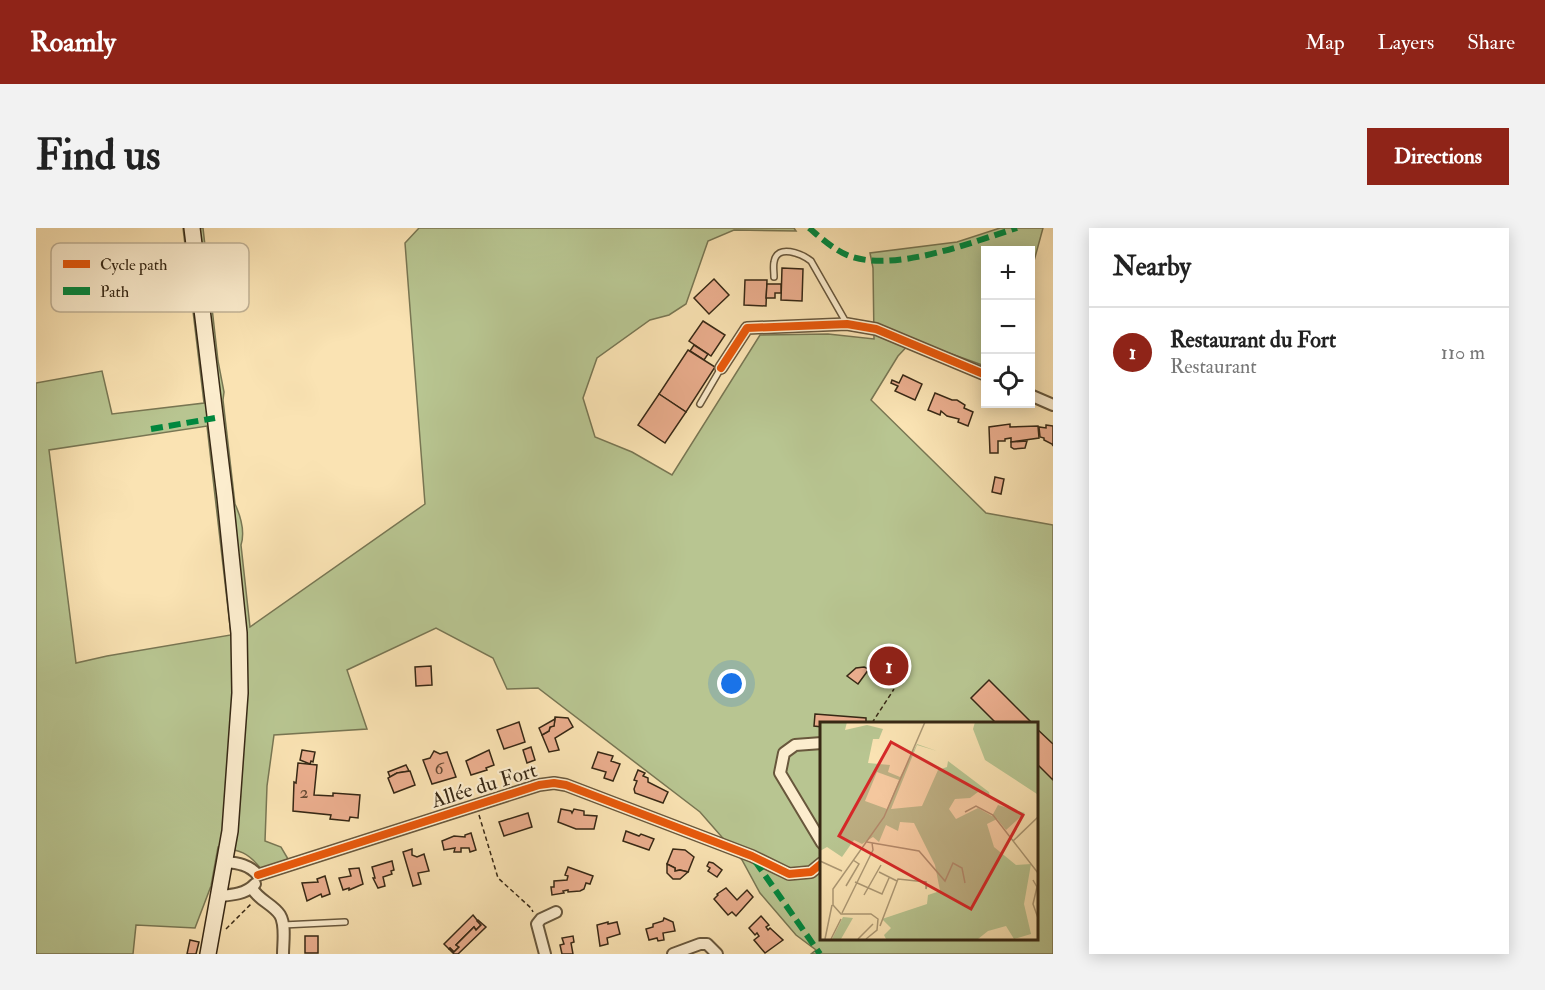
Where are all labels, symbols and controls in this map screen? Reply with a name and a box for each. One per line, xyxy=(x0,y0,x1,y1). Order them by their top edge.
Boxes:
text: Roamly xyxy=(30,25,116,60)
text: Map xyxy=(1305,29,1345,56)
text: Layers xyxy=(1378,29,1434,56)
text: Share xyxy=(1467,29,1515,56)
button: Directions xyxy=(1367,128,1509,185)
text: Find us xyxy=(36,130,160,182)
legend xyxy=(51,243,249,312)
map controls xyxy=(981,246,1035,408)
button: + xyxy=(981,246,1035,300)
text: Nearby xyxy=(1113,251,1191,283)
text: Cycle path xyxy=(100,255,168,276)
text: Path xyxy=(100,282,130,302)
button: − xyxy=(981,300,1035,354)
text: Restaurant du Fort xyxy=(1170,326,1336,354)
text: 1 xyxy=(1129,340,1136,365)
text: 110 m xyxy=(1441,340,1485,365)
button: locate xyxy=(981,354,1035,408)
text: Restaurant xyxy=(1170,354,1257,379)
pin: 1 xyxy=(870,644,908,688)
your location xyxy=(717,669,746,698)
inset map xyxy=(820,722,1038,939)
street label: Allée du Fort xyxy=(427,757,540,815)
house number: 6 xyxy=(434,757,444,780)
house number: 2 xyxy=(299,781,309,804)

